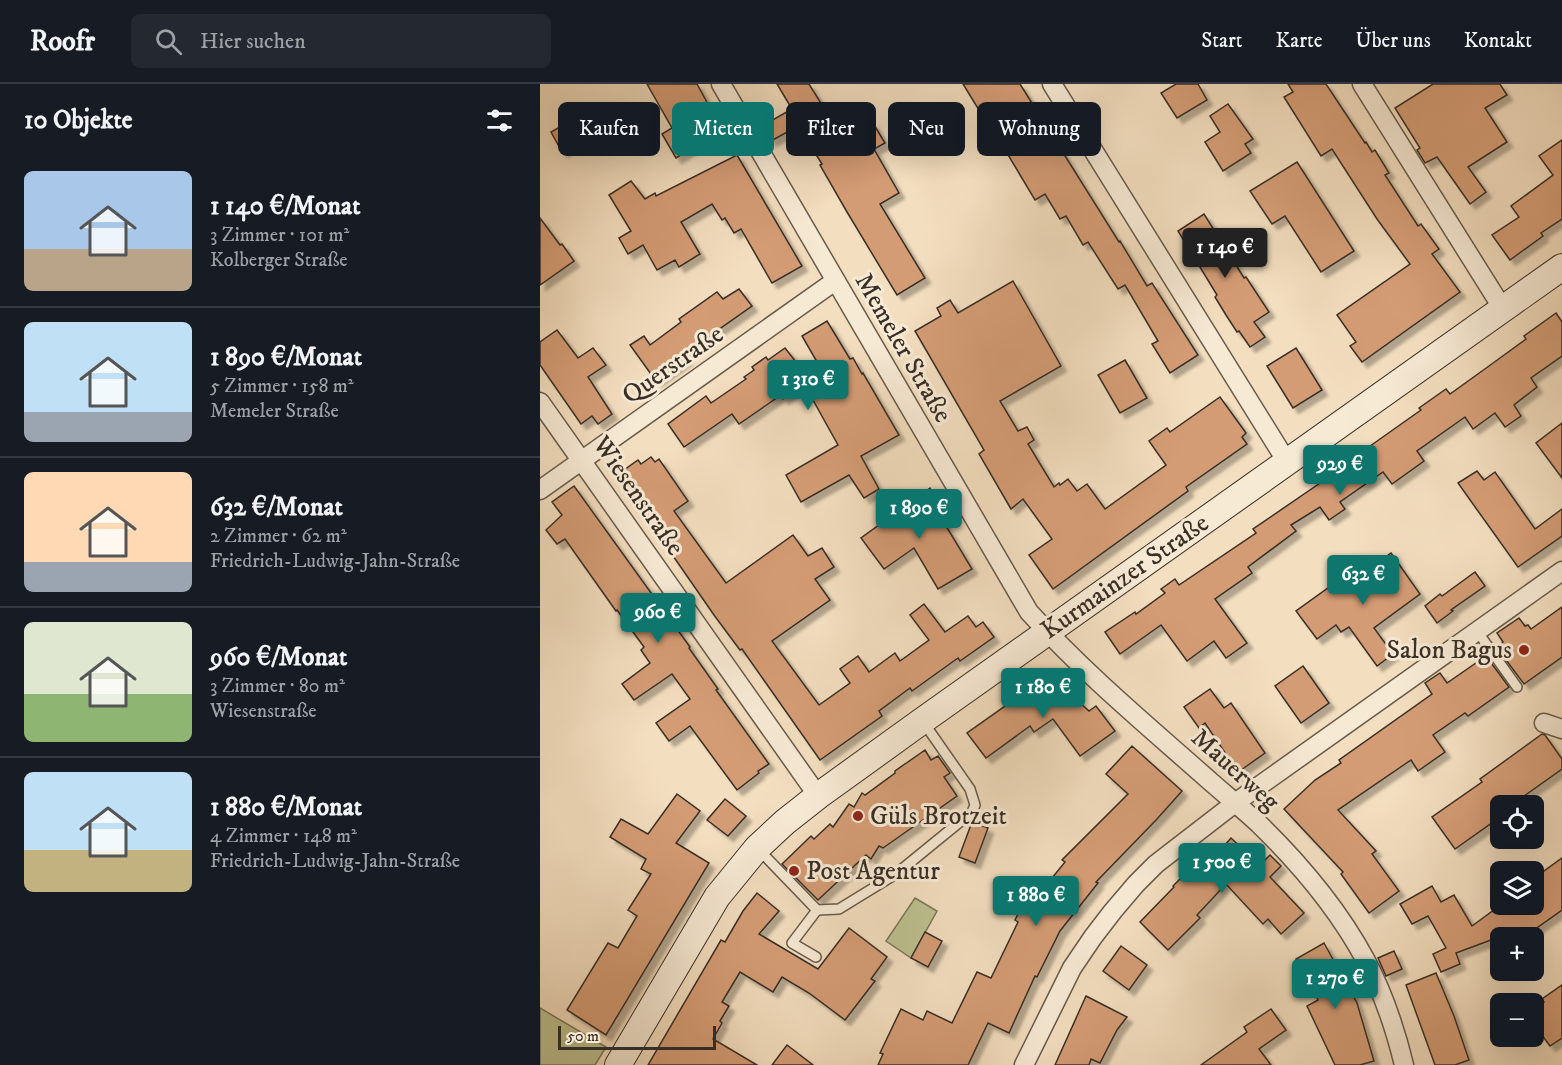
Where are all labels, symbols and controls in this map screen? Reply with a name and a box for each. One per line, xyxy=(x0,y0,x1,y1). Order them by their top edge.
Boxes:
search box xyxy=(131,14,551,68)
text: Roofr xyxy=(30,24,95,59)
icon: search xyxy=(152,25,185,58)
text: Hier suchen xyxy=(200,28,306,55)
text: Start xyxy=(1201,28,1243,54)
text: Karte xyxy=(1276,28,1322,54)
text: Über uns xyxy=(1355,28,1431,54)
text: Kontakt xyxy=(1464,28,1532,54)
chip: Kaufen xyxy=(558,102,660,156)
chip: Mieten xyxy=(672,102,774,156)
chip: Filter xyxy=(786,102,876,156)
chip: Neu xyxy=(888,102,965,156)
chip: Wohnung xyxy=(977,102,1101,156)
text: 10 Objekte xyxy=(24,104,133,137)
icon: filters xyxy=(483,104,516,137)
text: 1 140 €/Monat xyxy=(210,190,361,223)
icon: home xyxy=(72,195,144,267)
text: 3 Zimmer · 101 m² xyxy=(210,223,349,248)
pin: 1 140 € xyxy=(1170,228,1280,279)
text: 1 140 € xyxy=(1196,235,1254,260)
text: Kolberger Straße xyxy=(210,248,348,273)
street label: Memeler Straße xyxy=(847,267,959,429)
street label: Querstraße xyxy=(616,318,730,412)
text: 1 890 €/Monat xyxy=(210,341,362,374)
icon: home xyxy=(72,346,144,418)
pin: 1 310 € xyxy=(753,360,863,411)
text: 1 310 € xyxy=(781,367,835,392)
text: 5 Zimmer · 158 m² xyxy=(210,374,354,399)
text: Memeler Straße xyxy=(210,399,339,424)
street label: Wiesenstraße xyxy=(584,429,691,562)
pin: 929 € xyxy=(1298,445,1382,496)
text: 929 € xyxy=(1317,452,1363,477)
pin: 1 890 € xyxy=(864,489,974,540)
text: 632 €/Monat xyxy=(210,491,343,524)
icon: home xyxy=(72,496,144,568)
text: 1 890 € xyxy=(890,496,948,521)
street label: Kurmainzer Straße xyxy=(1035,507,1215,647)
text: 2 Zimmer · 62 m² xyxy=(210,524,347,549)
text: Friedrich-Ludwig-Jahn-Straße xyxy=(210,549,460,574)
pin: 632 € xyxy=(1321,555,1405,606)
text: 632 € xyxy=(1341,562,1385,587)
pin: 960 € xyxy=(616,593,700,644)
text: 960 € xyxy=(634,600,682,625)
place label: Salon Bagus xyxy=(1386,634,1512,667)
text: 960 €/Monat xyxy=(210,641,347,674)
marker: Salon Bagus xyxy=(1517,643,1531,657)
icon: home xyxy=(72,646,144,718)
pin: 1 180 € xyxy=(988,668,1098,719)
text: 3 Zimmer · 80 m² xyxy=(210,674,345,699)
text: 1 180 € xyxy=(1015,675,1071,700)
text: Wiesenstraße xyxy=(210,699,317,724)
street label: Mauerweg xyxy=(1184,722,1286,819)
text: 1 880 €/Monat xyxy=(210,791,362,824)
map controls xyxy=(1490,795,1544,1047)
button: locate xyxy=(1490,795,1544,849)
icon: home xyxy=(72,796,144,868)
place label: Güls Brotzeit xyxy=(870,800,1007,833)
marker: Güls Brotzeit xyxy=(851,809,865,823)
text: 4 Zimmer · 148 m² xyxy=(210,824,357,849)
pin: 1 500 € xyxy=(1167,843,1277,894)
text: Friedrich-Ludwig-Jahn-Straße xyxy=(210,849,460,874)
text: 1 500 € xyxy=(1192,850,1252,875)
place label: Post Agentur xyxy=(806,855,940,888)
button: layers xyxy=(1490,861,1544,915)
marker: Post Agentur xyxy=(787,864,801,878)
pin: 1 880 € xyxy=(981,876,1091,927)
text: 1 880 € xyxy=(1007,883,1065,908)
button: + xyxy=(1490,927,1544,981)
pin: 1 270 € xyxy=(1280,959,1390,1010)
text: 1 270 € xyxy=(1306,966,1364,991)
button: − xyxy=(1490,993,1544,1047)
scale bar xyxy=(558,1023,716,1050)
text: 50 m xyxy=(567,1026,599,1046)

